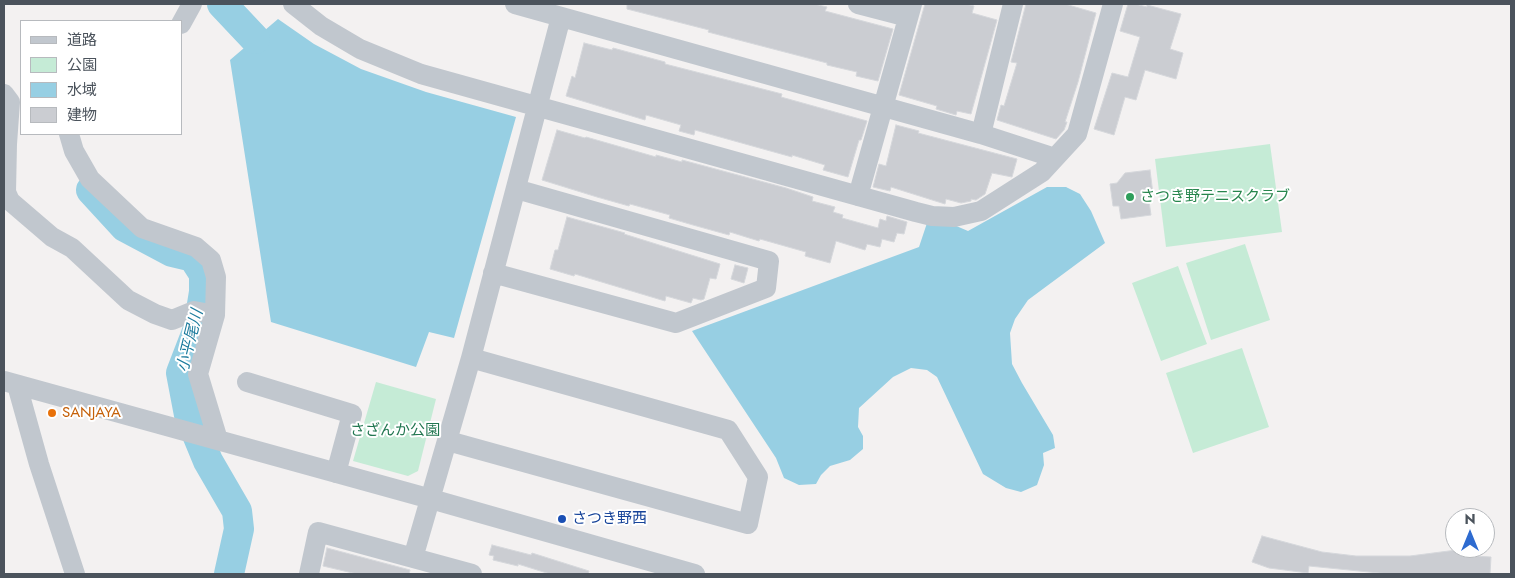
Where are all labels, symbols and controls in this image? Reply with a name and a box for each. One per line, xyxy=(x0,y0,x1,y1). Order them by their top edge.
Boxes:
legend xyxy=(20,20,182,135)
text: 道路 xyxy=(67,29,97,51)
text: 公園 xyxy=(67,54,97,76)
text: 水域 xyxy=(67,79,97,101)
text: 建物 xyxy=(67,104,97,126)
place label: さつき野テニスクラブ xyxy=(1140,188,1290,206)
marker: さつき野テニスクラブ xyxy=(1124,191,1136,203)
water label: 小平尾川 xyxy=(174,308,208,374)
place label: SANJAYA xyxy=(62,404,121,422)
marker: SANJAYA xyxy=(46,407,58,419)
park label: さざんか公園 xyxy=(350,422,440,440)
north arrow xyxy=(1445,508,1495,558)
text: N xyxy=(1464,509,1476,529)
place label: さつき野西 xyxy=(572,510,647,528)
marker: さつき野西 xyxy=(556,513,568,525)

